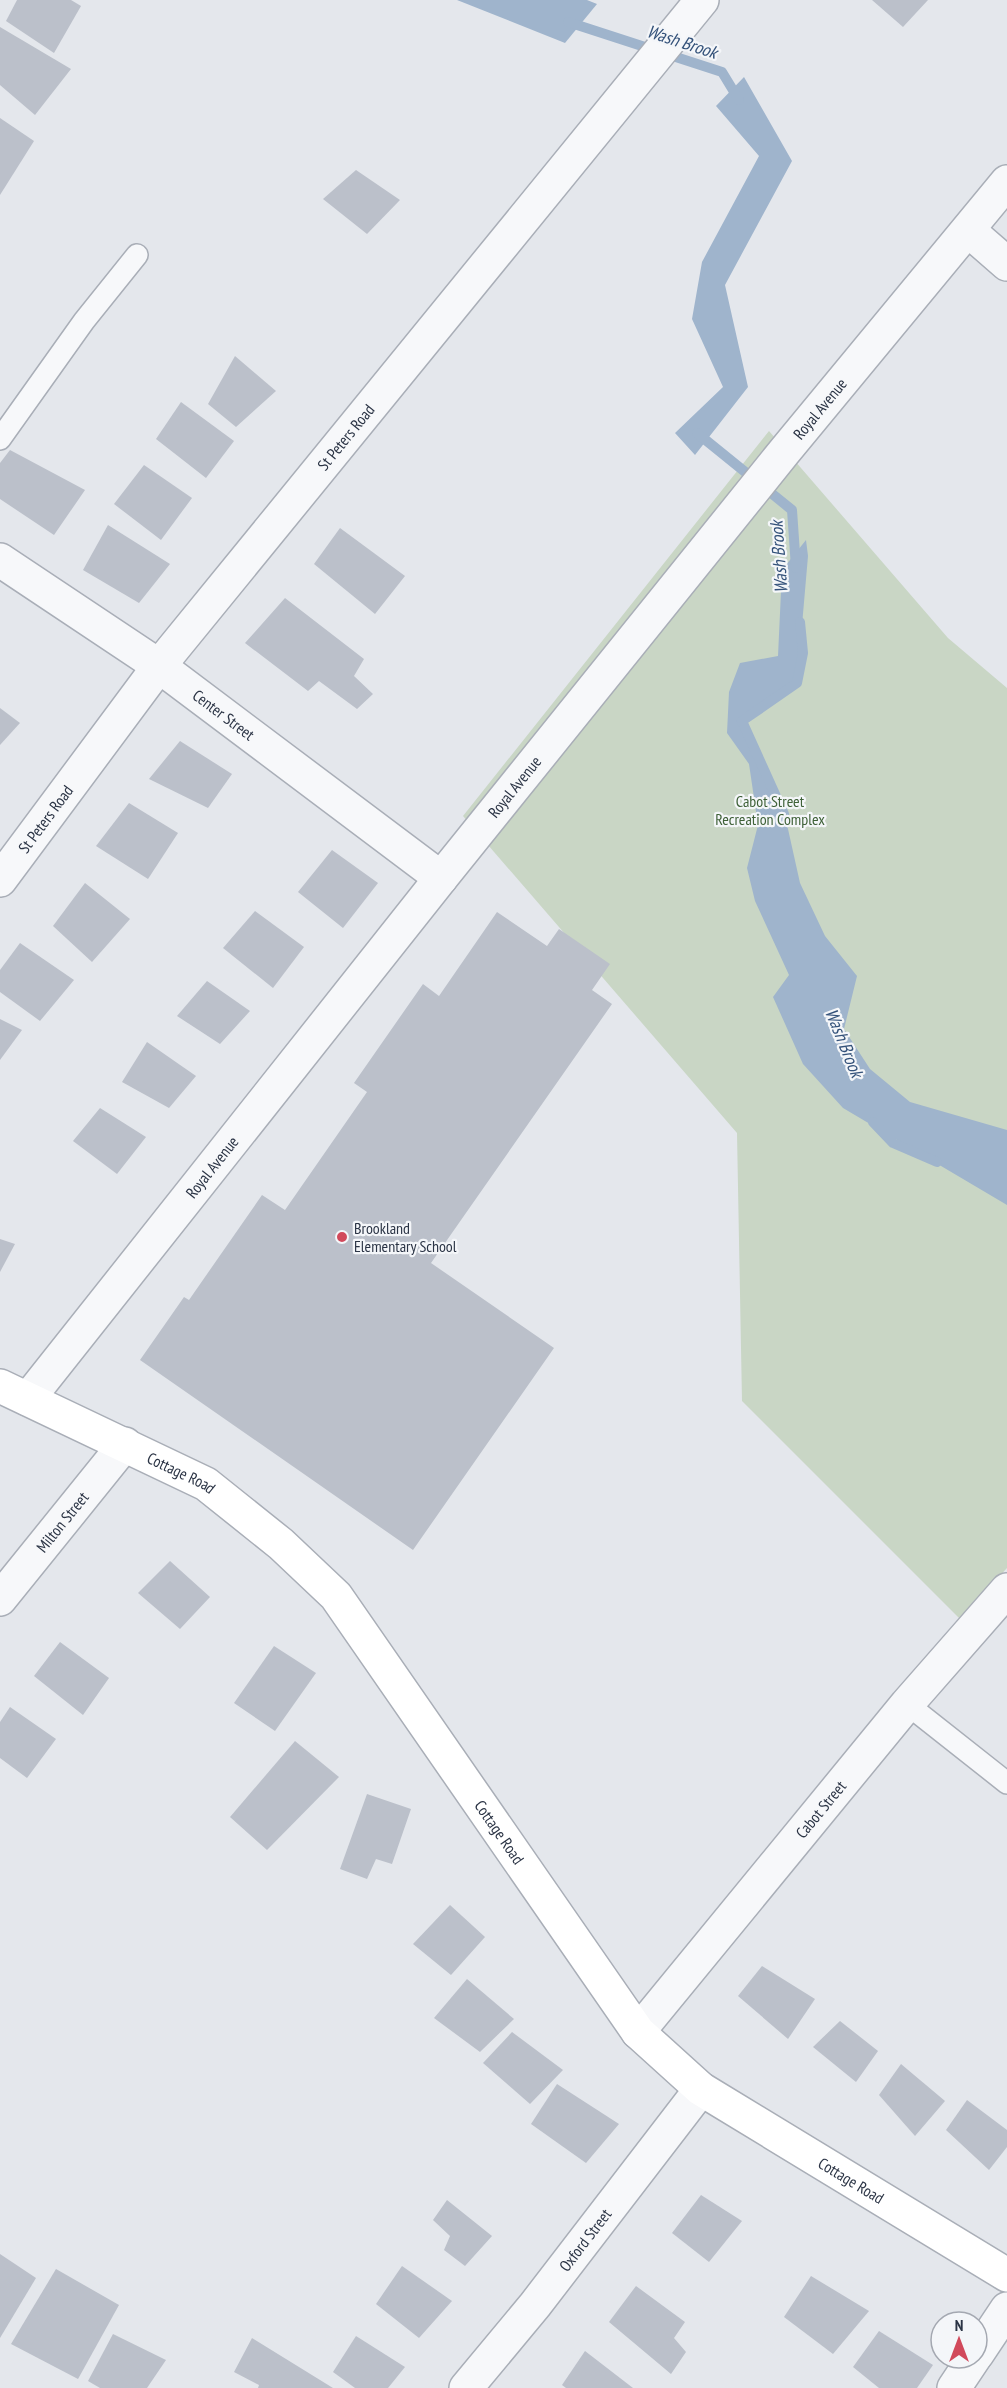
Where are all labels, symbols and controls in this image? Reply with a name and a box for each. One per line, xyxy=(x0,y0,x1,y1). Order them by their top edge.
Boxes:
water label: Wash Brook xyxy=(644,19,722,64)
street label: Royal Avenue xyxy=(789,374,851,443)
street label: St Peters Road xyxy=(313,400,379,474)
water label: Wash Brook xyxy=(764,518,793,594)
street label: Center Street xyxy=(189,685,259,745)
street label: Royal Avenue xyxy=(484,752,545,822)
street label: St Peters Road xyxy=(14,781,77,857)
park label: Cabot Street Recreation Complex xyxy=(715,791,825,829)
water label: Wash Brook xyxy=(820,1005,869,1083)
street label: Royal Avenue xyxy=(181,1132,243,1202)
place label: Brookland Elementary School xyxy=(354,1218,457,1256)
marker: Brookland Elementary School xyxy=(335,1230,349,1244)
street label: Cottage Road xyxy=(144,1448,220,1498)
street label: Milton Street xyxy=(32,1487,93,1556)
street label: Cabot Street xyxy=(791,1776,850,1842)
street label: Cottage Road xyxy=(470,1796,529,1868)
street label: Cottage Road xyxy=(815,2153,888,2208)
street label: Oxford Street xyxy=(555,2204,616,2275)
north arrow xyxy=(929,2310,989,2370)
text: N xyxy=(955,2315,963,2335)

